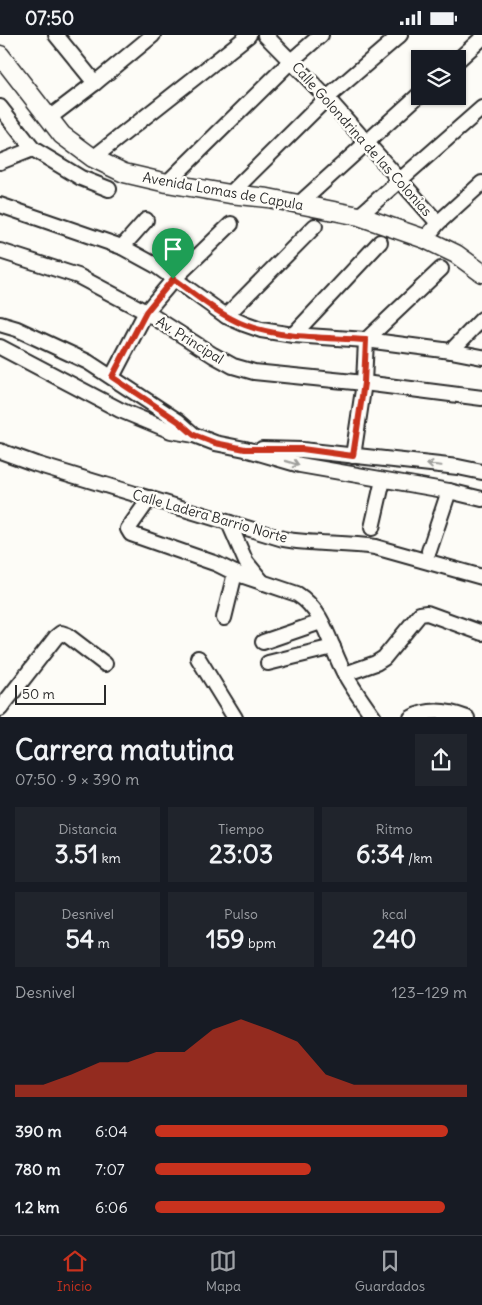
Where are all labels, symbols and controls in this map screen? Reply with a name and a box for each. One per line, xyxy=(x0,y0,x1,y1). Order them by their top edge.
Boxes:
text: 07:50 xyxy=(25,6,74,30)
map controls xyxy=(411,50,466,105)
button: layers xyxy=(411,50,466,105)
street label: Calle Golondrina de las Colonias xyxy=(288,58,436,220)
street label: Avenida Lomas de Capula xyxy=(141,168,305,214)
pin xyxy=(152,228,194,279)
icon: arrive xyxy=(159,235,187,263)
street label: Av. Principal xyxy=(153,312,227,368)
one-way arrow xyxy=(283,458,299,468)
one-way arrow xyxy=(426,460,442,470)
street label: Calle Ladera Barrio Norte xyxy=(130,485,290,547)
scale bar xyxy=(15,683,106,706)
text: 50 m xyxy=(22,685,55,703)
text: Carrera matutina xyxy=(15,732,234,768)
button: share xyxy=(415,734,467,786)
text: 07:50 · 9 × 390 m xyxy=(15,769,139,789)
text: Distancia xyxy=(58,820,117,838)
text: Tiempo xyxy=(218,820,264,838)
text: Ritmo xyxy=(376,820,413,838)
text: 3.51 xyxy=(54,838,98,870)
text: 23:03 xyxy=(209,838,273,870)
text: 6:34 xyxy=(356,838,405,870)
text: km xyxy=(98,849,121,867)
text: /km xyxy=(405,849,433,867)
text: Desnivel xyxy=(61,905,114,923)
text: Pulso xyxy=(224,905,258,923)
text: kcal xyxy=(382,905,407,923)
text: 54 xyxy=(65,923,94,955)
text: 159 xyxy=(206,923,245,955)
text: 240 xyxy=(372,923,416,955)
text: m xyxy=(94,934,110,952)
text: bpm xyxy=(245,934,276,952)
text: Desnivel xyxy=(15,982,75,1002)
text: 123–129 m xyxy=(392,982,467,1002)
text: 390 m xyxy=(15,1121,62,1141)
text: 6:04 xyxy=(95,1121,128,1141)
text: 780 m xyxy=(15,1159,60,1179)
text: 7:07 xyxy=(95,1159,125,1179)
text: 1.2 km xyxy=(15,1197,59,1217)
text: 6:06 xyxy=(95,1197,128,1217)
tab: Inicio xyxy=(57,1247,92,1295)
tab: Mapa xyxy=(206,1247,241,1295)
tab: Guardados xyxy=(355,1247,425,1295)

